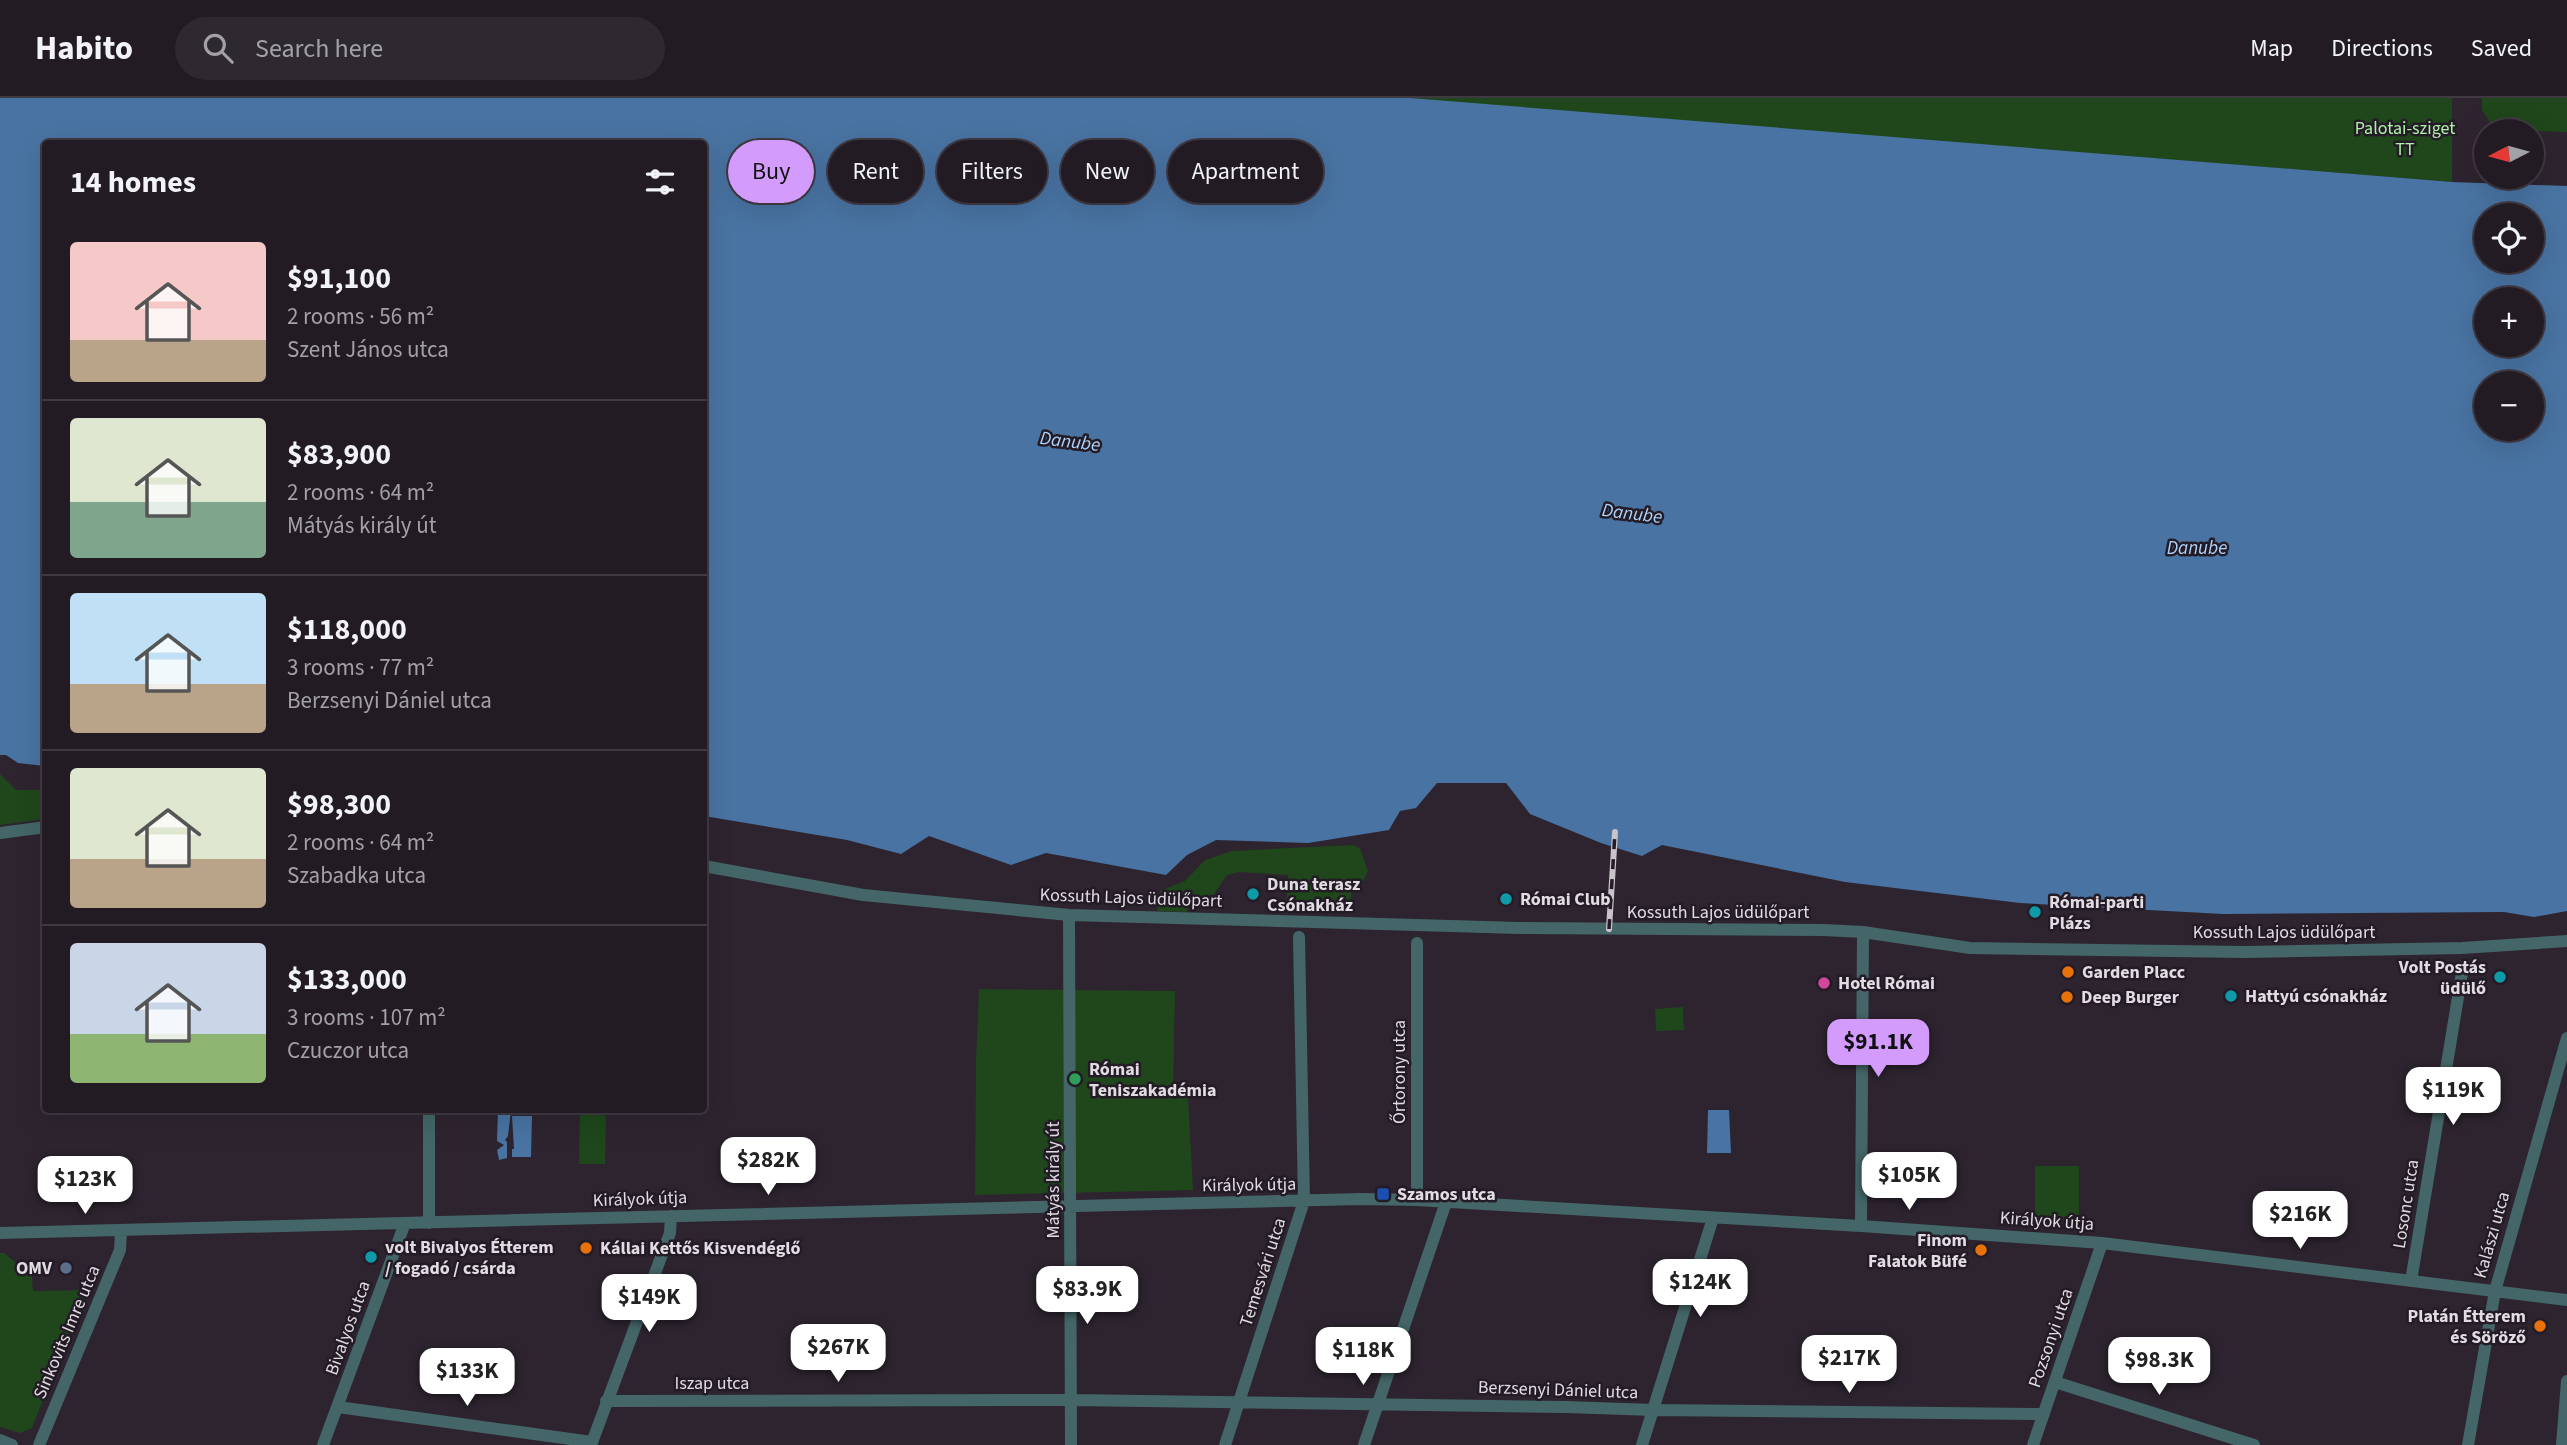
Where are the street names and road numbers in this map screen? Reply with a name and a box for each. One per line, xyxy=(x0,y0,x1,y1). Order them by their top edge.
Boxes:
street label: Kossuth Lajos üdülőpart xyxy=(1039,882,1223,914)
street label: Kossuth Lajos üdülőpart xyxy=(1627,900,1809,925)
street label: Kossuth Lajos üdülőpart xyxy=(2193,920,2375,945)
street label: Őrtorony utca xyxy=(1387,1020,1412,1124)
street label: Mátyás király út xyxy=(1041,1122,1066,1238)
street label: Losonc utca xyxy=(2387,1158,2425,1250)
street label: Királyok útja xyxy=(1202,1172,1296,1198)
street label: Királyok útja xyxy=(592,1185,688,1213)
street label: Kalászi utca xyxy=(2468,1189,2516,1281)
street label: Királyok útja xyxy=(1999,1205,2095,1237)
street label: Temesvári utca xyxy=(1234,1214,1292,1330)
street label: Sinkovits Imre utca xyxy=(28,1261,106,1403)
street label: Bivalyos utca xyxy=(319,1277,377,1379)
street label: Pozsonyi utca xyxy=(2022,1285,2080,1391)
street label: Iszap utca xyxy=(675,1371,749,1396)
street label: Berzsenyi Dániel utca xyxy=(1477,1375,1639,1405)

